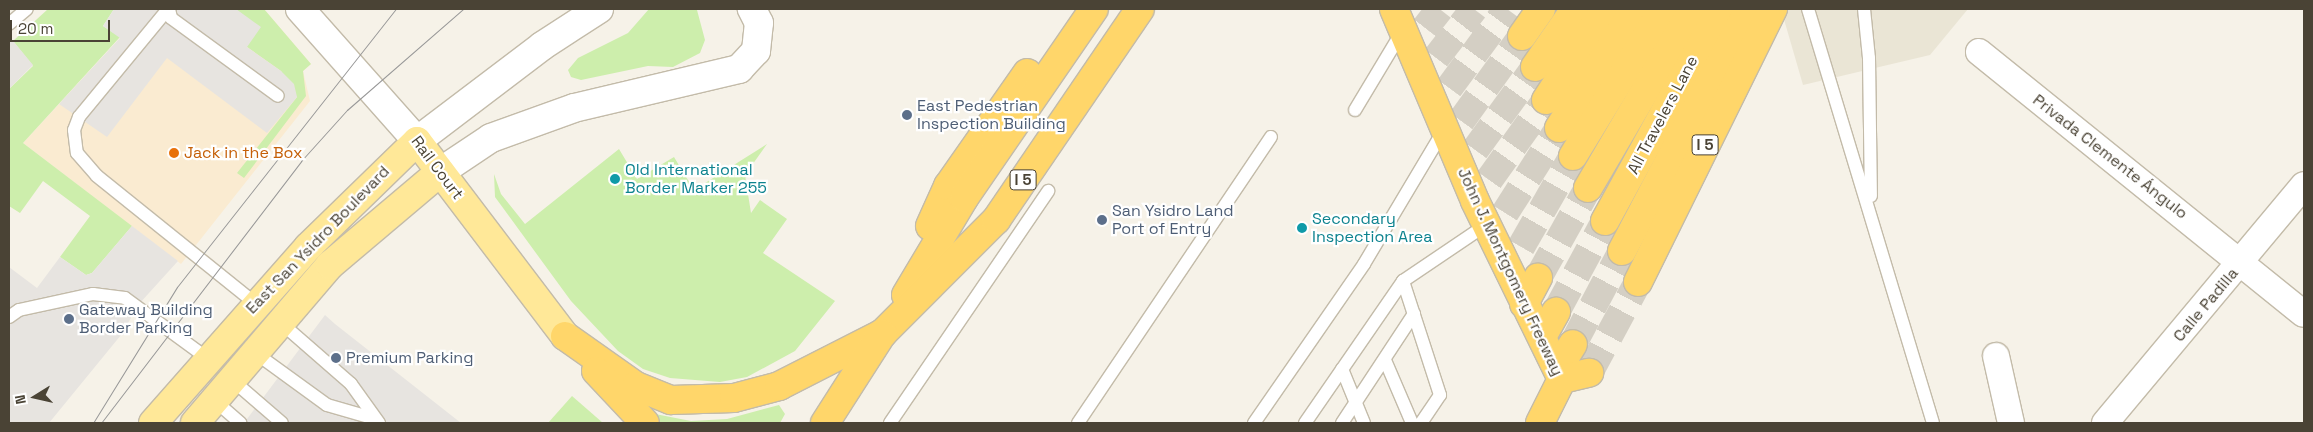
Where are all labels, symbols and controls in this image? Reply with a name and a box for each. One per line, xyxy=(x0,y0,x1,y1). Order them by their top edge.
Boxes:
scale bar xyxy=(12,10,112,42)
text: 20 m xyxy=(18,19,53,38)
street label: All Travelers Lane xyxy=(1624,52,1702,178)
street label: Privada Clemente Ángulo xyxy=(2029,91,2191,223)
place label: East Pedestrian Inspection Building xyxy=(917,96,1066,134)
marker: East Pedestrian Inspection Building xyxy=(901,109,913,121)
street label: Rail Court xyxy=(407,132,467,204)
road number: I 5 xyxy=(1691,132,1719,158)
place label: Jack in the Box xyxy=(184,143,302,163)
marker: Jack in the Box xyxy=(168,147,180,159)
place label: Old International Border Marker 255 xyxy=(625,160,767,198)
street label: East San Ysidro Boulevard xyxy=(242,162,394,318)
street label: John J. Montgomery Freeway xyxy=(1453,165,1567,379)
road number: I 5 xyxy=(1009,168,1037,192)
marker: Old International Border Marker 255 xyxy=(609,173,621,185)
place label: San Ysidro Land Port of Entry xyxy=(1112,201,1234,239)
place label: Secondary Inspection Area xyxy=(1312,209,1433,247)
marker: San Ysidro Land Port of Entry xyxy=(1096,214,1108,226)
marker: Secondary Inspection Area xyxy=(1296,222,1308,234)
street label: Calle Padilla xyxy=(2170,264,2242,346)
place label: Gateway Building Border Parking xyxy=(79,300,213,338)
marker: Gateway Building Border Parking xyxy=(63,313,75,325)
place label: Premium Parking xyxy=(346,348,473,368)
marker: Premium Parking xyxy=(330,352,342,364)
north arrow xyxy=(10,372,60,422)
text: N xyxy=(11,393,30,406)

